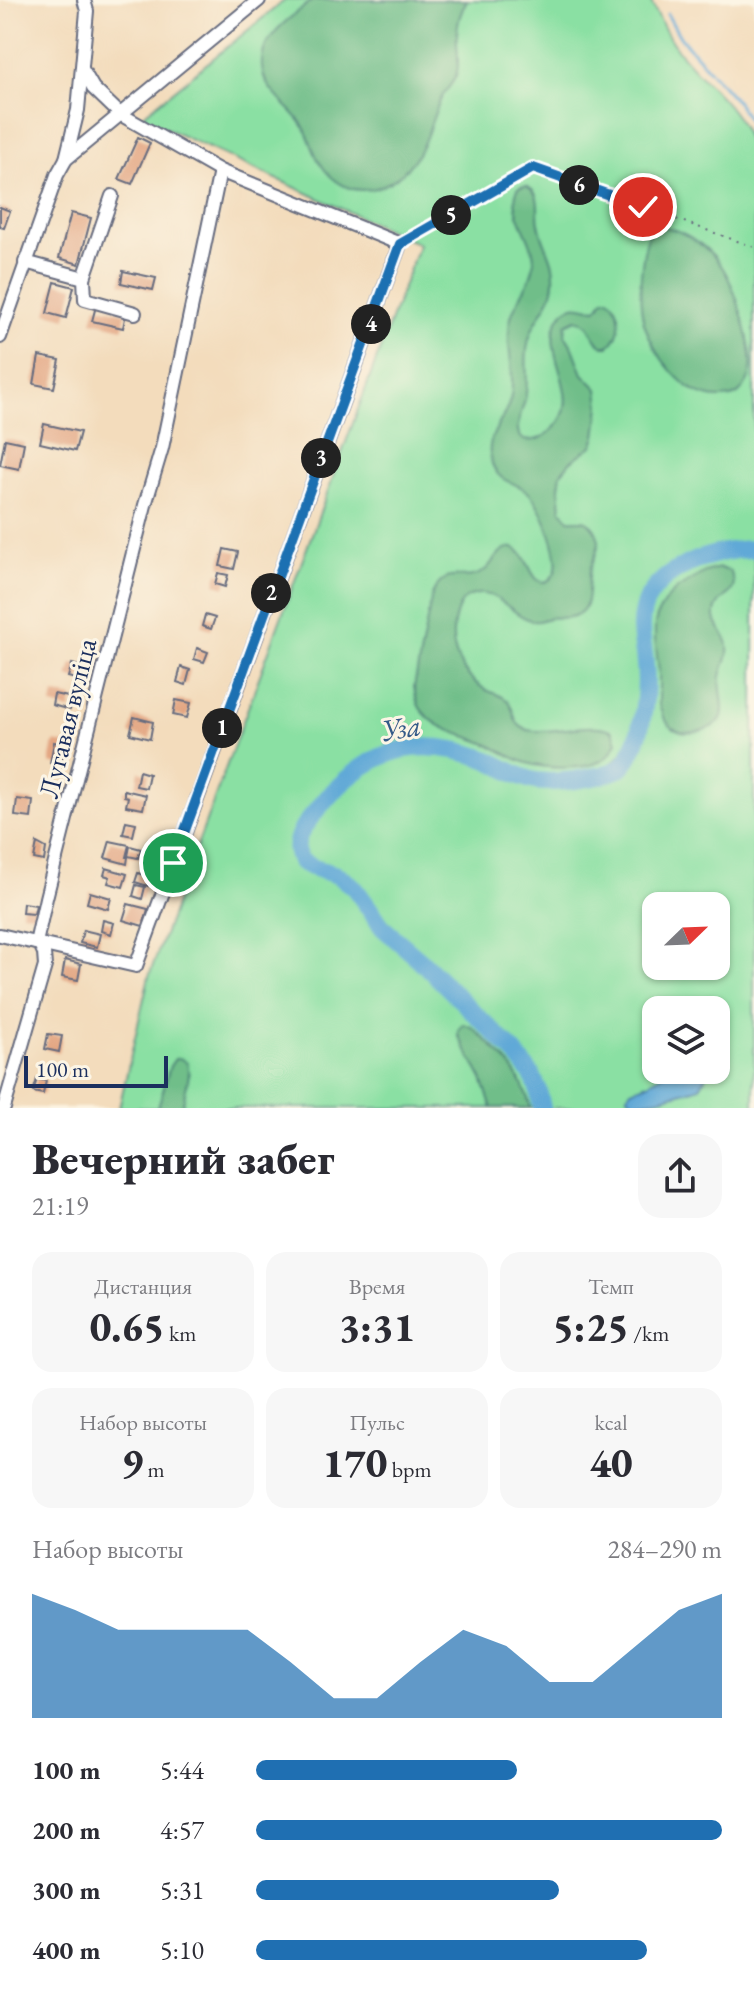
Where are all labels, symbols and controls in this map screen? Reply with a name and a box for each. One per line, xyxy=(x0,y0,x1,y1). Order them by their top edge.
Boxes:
pin: 6 xyxy=(559,165,599,205)
text: 6 xyxy=(573,170,585,199)
pin xyxy=(609,173,677,241)
icon: check xyxy=(621,185,665,229)
pin: 5 xyxy=(431,195,471,235)
text: 5 xyxy=(445,200,457,229)
pin: 4 xyxy=(351,304,391,344)
text: 4 xyxy=(365,309,377,338)
pin: 3 xyxy=(301,438,341,478)
text: 3 xyxy=(315,443,327,472)
pin: 2 xyxy=(251,573,291,613)
text: 2 xyxy=(265,578,277,607)
street label: Лугавая вуліца xyxy=(30,634,104,802)
water label: Уза xyxy=(378,705,424,750)
pin: 1 xyxy=(202,708,242,748)
text: 1 xyxy=(216,713,228,742)
pin xyxy=(139,829,207,897)
icon: arrive xyxy=(151,841,195,885)
north arrow xyxy=(642,892,730,980)
map controls xyxy=(642,892,730,1084)
button: layers xyxy=(642,996,730,1084)
scale bar xyxy=(24,1052,168,1088)
text: 100 m xyxy=(36,1055,89,1084)
text: Вечерний забег xyxy=(32,1130,335,1187)
button: share xyxy=(638,1134,722,1218)
text: 21:19 xyxy=(32,1189,88,1223)
text: Дистанция xyxy=(94,1272,192,1301)
text: Время xyxy=(349,1272,405,1301)
text: Темп xyxy=(588,1272,634,1301)
text: 0.65 xyxy=(90,1301,165,1353)
text: 3:31 xyxy=(339,1301,415,1353)
text: 5:25 xyxy=(553,1301,629,1353)
text: km xyxy=(165,1319,196,1348)
text: /km xyxy=(629,1319,670,1348)
text: Набор высоты xyxy=(79,1408,207,1437)
text: Пульс xyxy=(349,1408,405,1437)
text: kcal xyxy=(594,1408,628,1437)
text: 9 xyxy=(121,1437,143,1489)
text: 170 xyxy=(322,1437,387,1489)
text: 40 xyxy=(589,1437,633,1489)
text: m xyxy=(143,1455,165,1484)
text: bpm xyxy=(387,1455,432,1484)
text: Набор высоты xyxy=(32,1532,183,1566)
text: 284–290 m xyxy=(607,1532,722,1566)
text: 100 m xyxy=(32,1753,100,1787)
text: 5:44 xyxy=(160,1753,204,1787)
text: 200 m xyxy=(32,1813,100,1847)
text: 4:57 xyxy=(160,1813,204,1847)
text: 300 m xyxy=(32,1873,100,1907)
text: 5:31 xyxy=(160,1873,204,1907)
text: 400 m xyxy=(32,1933,100,1967)
text: 5:10 xyxy=(160,1933,204,1967)

